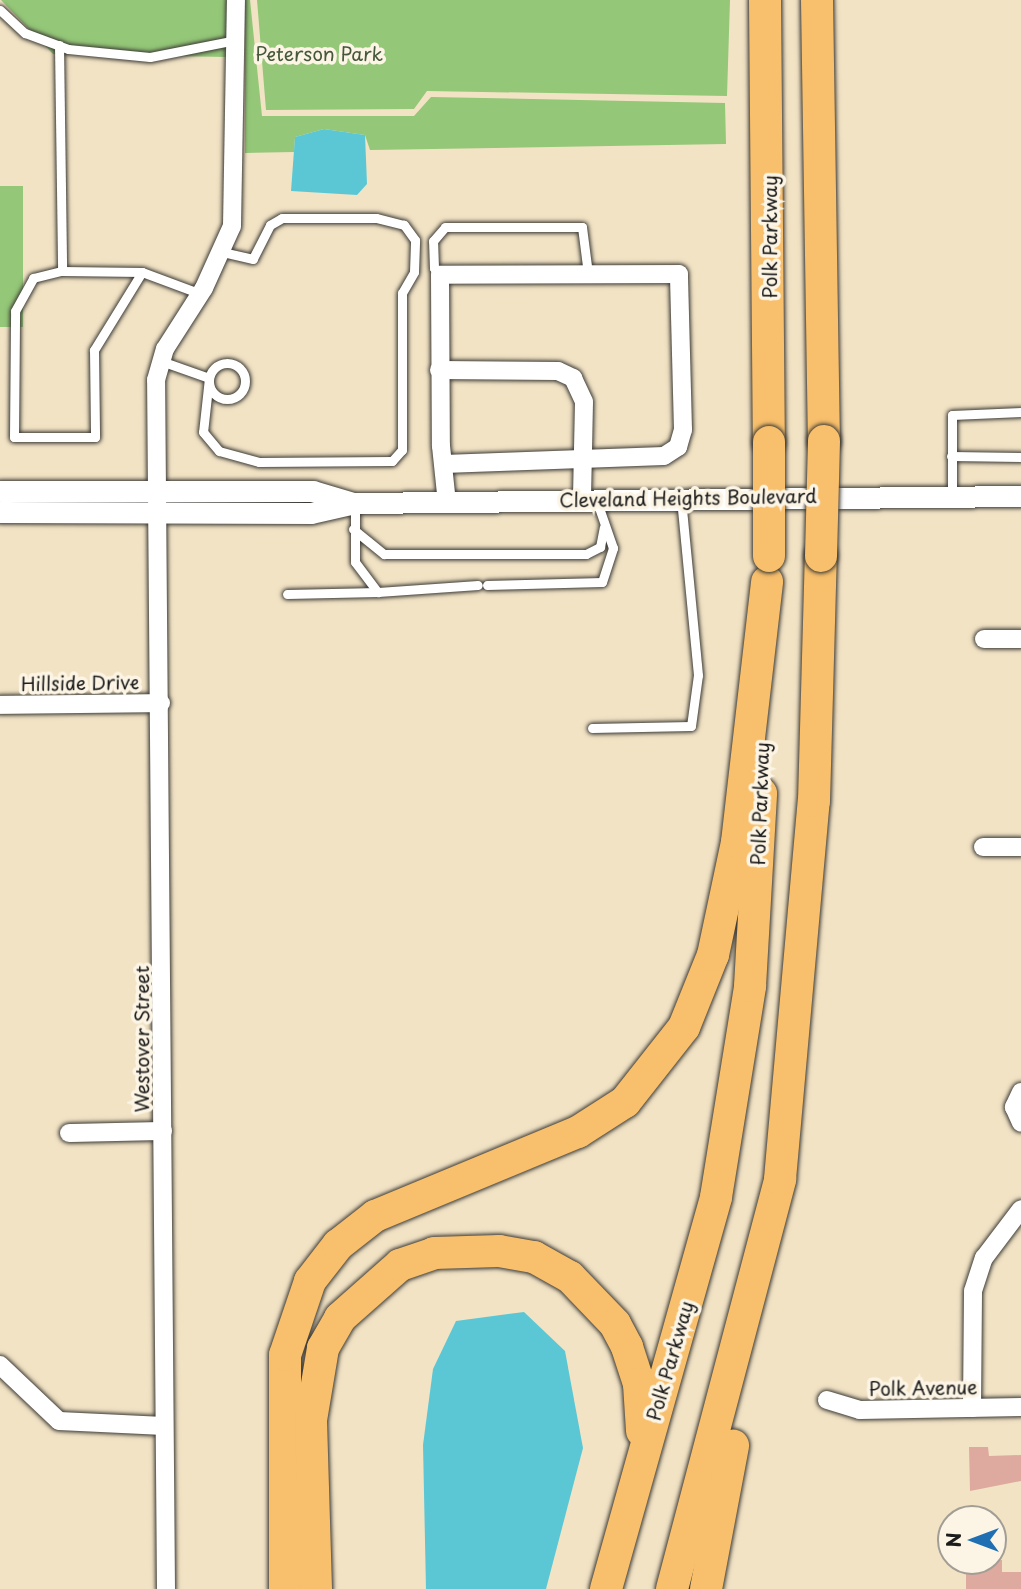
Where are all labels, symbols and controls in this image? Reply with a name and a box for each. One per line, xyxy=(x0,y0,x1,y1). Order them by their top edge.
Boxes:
park label: Peterson Park xyxy=(255,43,383,65)
street label: Polk Parkway xyxy=(759,174,781,300)
street label: Cleveland Heights Boulevard xyxy=(559,484,817,512)
street label: Hillside Drive xyxy=(20,671,140,695)
street label: Polk Parkway xyxy=(746,741,774,867)
street label: Westover Street xyxy=(131,966,153,1112)
street label: Polk Parkway xyxy=(642,1298,698,1424)
street label: Polk Avenue xyxy=(868,1376,978,1400)
north arrow xyxy=(937,1505,1007,1575)
text: N xyxy=(939,1532,967,1548)

